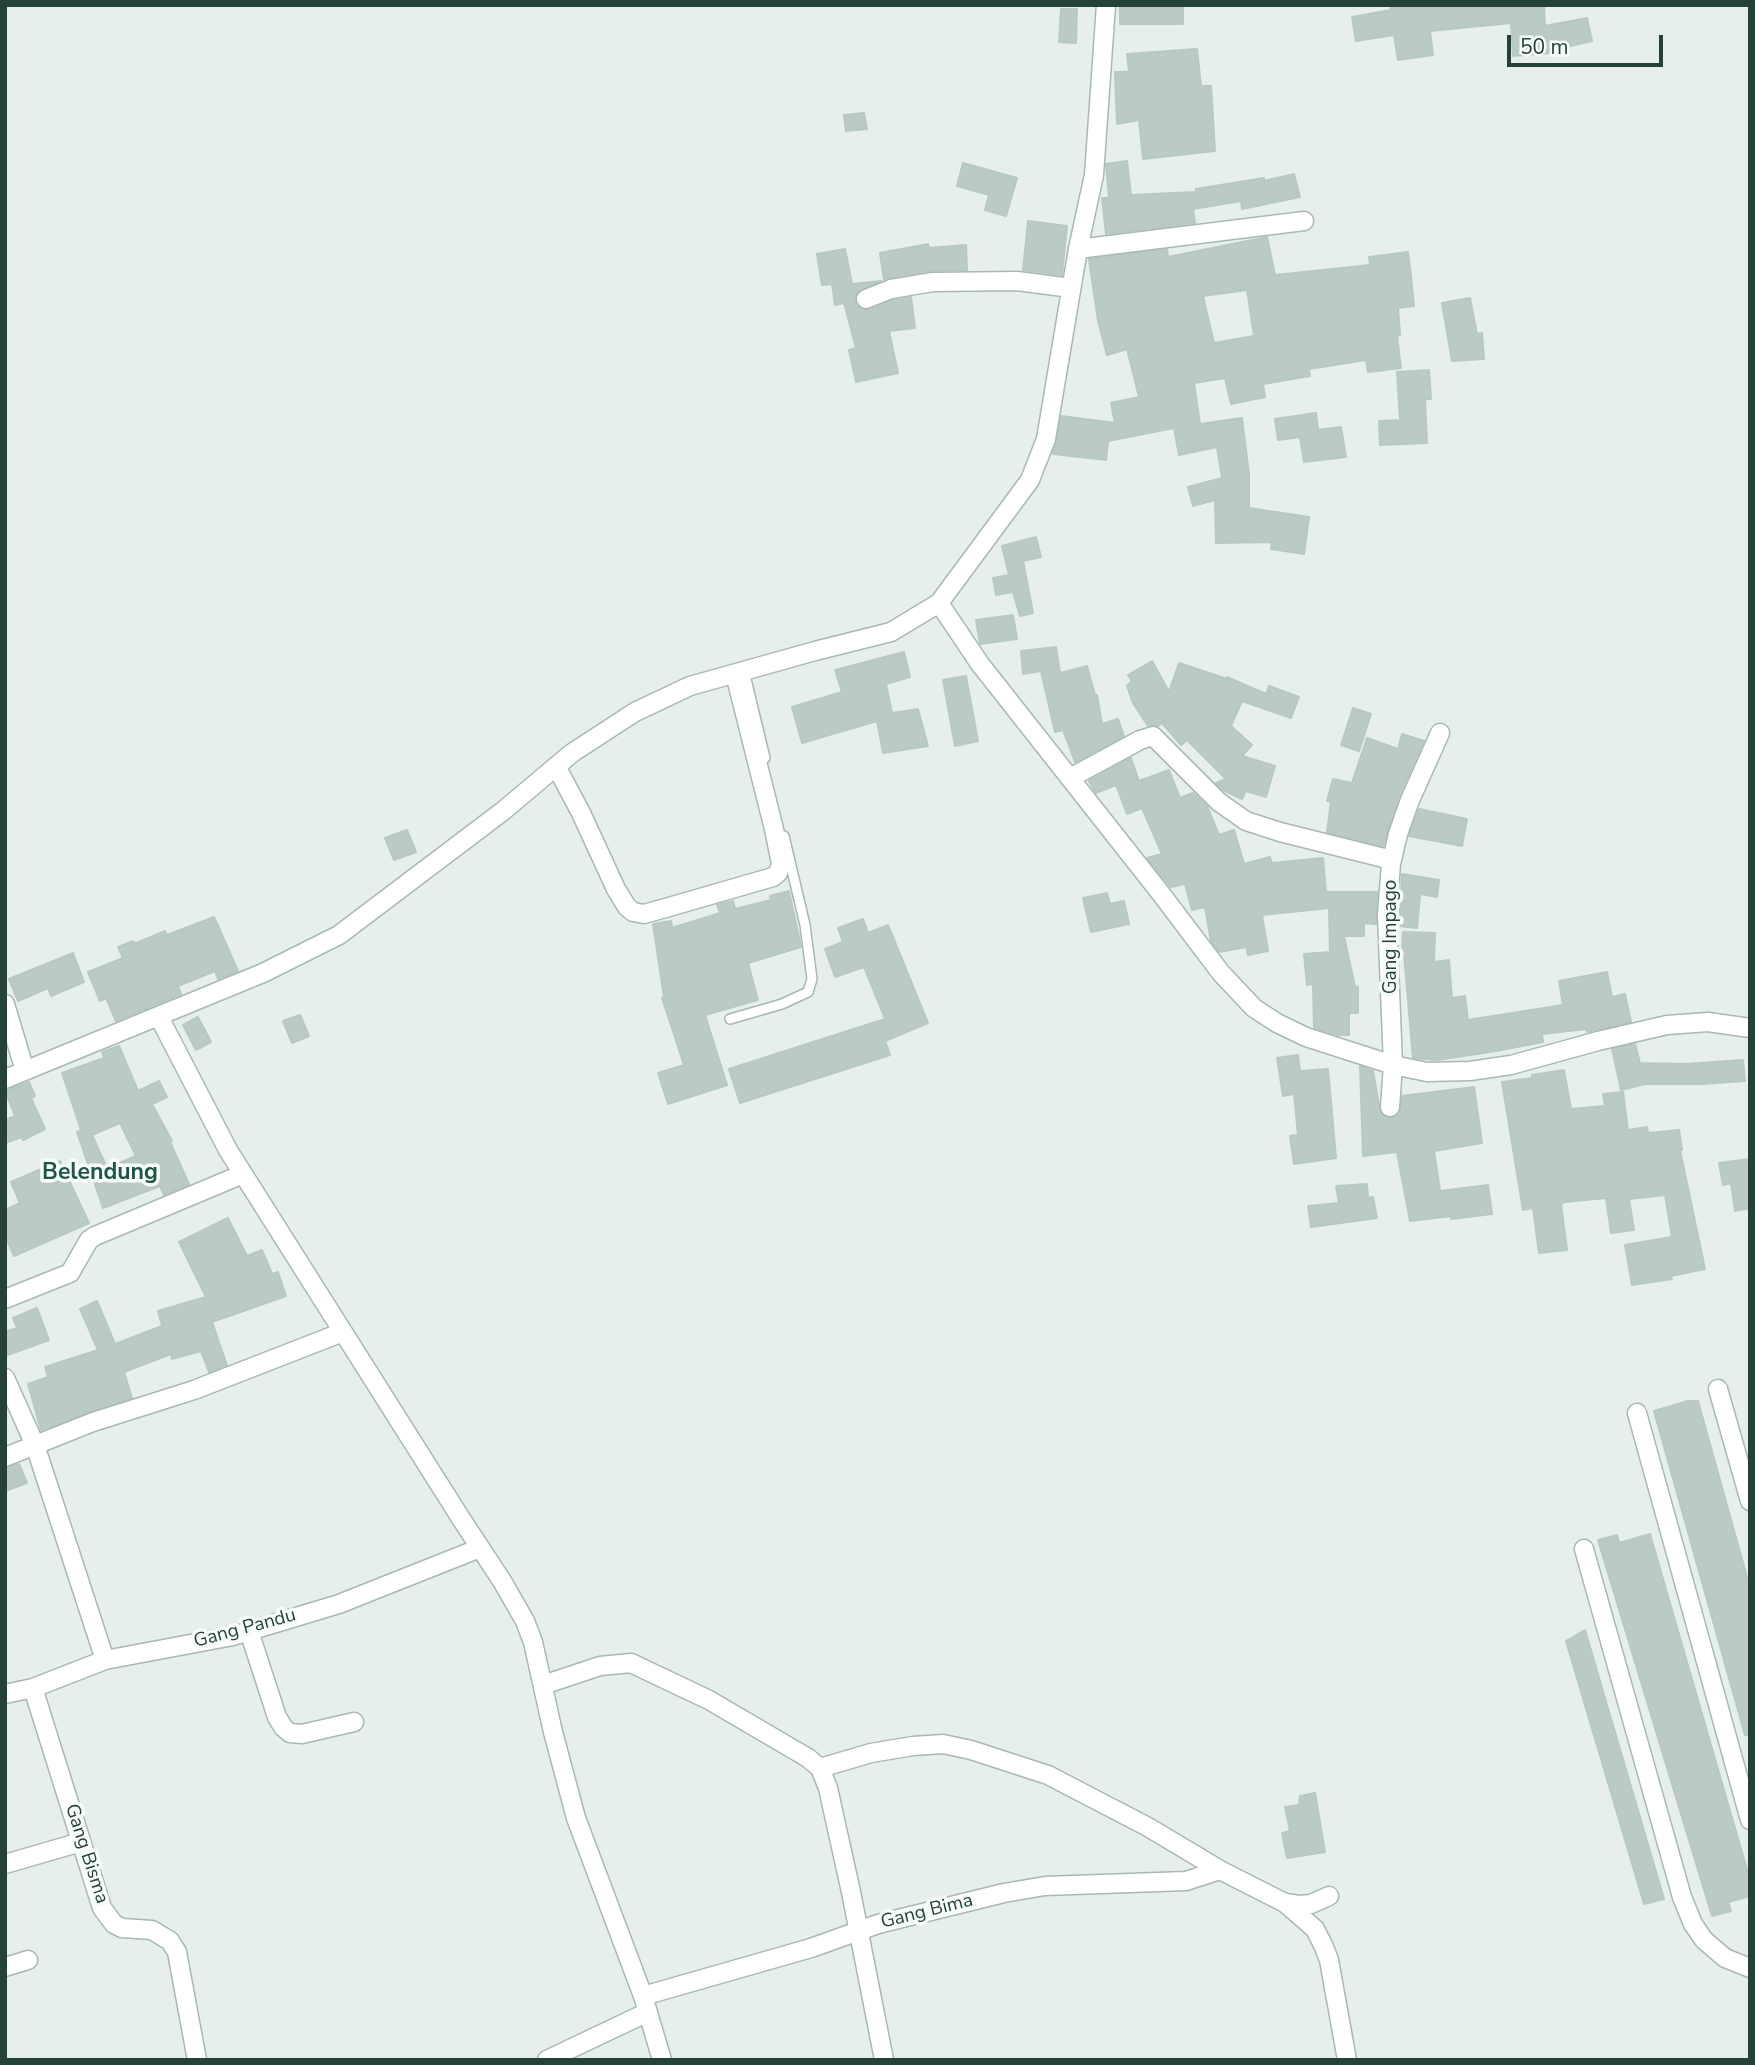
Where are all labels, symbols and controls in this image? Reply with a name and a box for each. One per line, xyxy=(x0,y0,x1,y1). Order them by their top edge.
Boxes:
scale bar xyxy=(1510,21,1666,65)
text: 50 m xyxy=(1520,33,1569,61)
street label: Gang Impago xyxy=(1380,880,1402,994)
district label: Belendung xyxy=(42,1159,158,1187)
street label: Gang Pandu xyxy=(191,1604,299,1654)
street label: Gang Bisma xyxy=(59,1801,113,1907)
street label: Gang Bima xyxy=(879,1890,975,1934)

